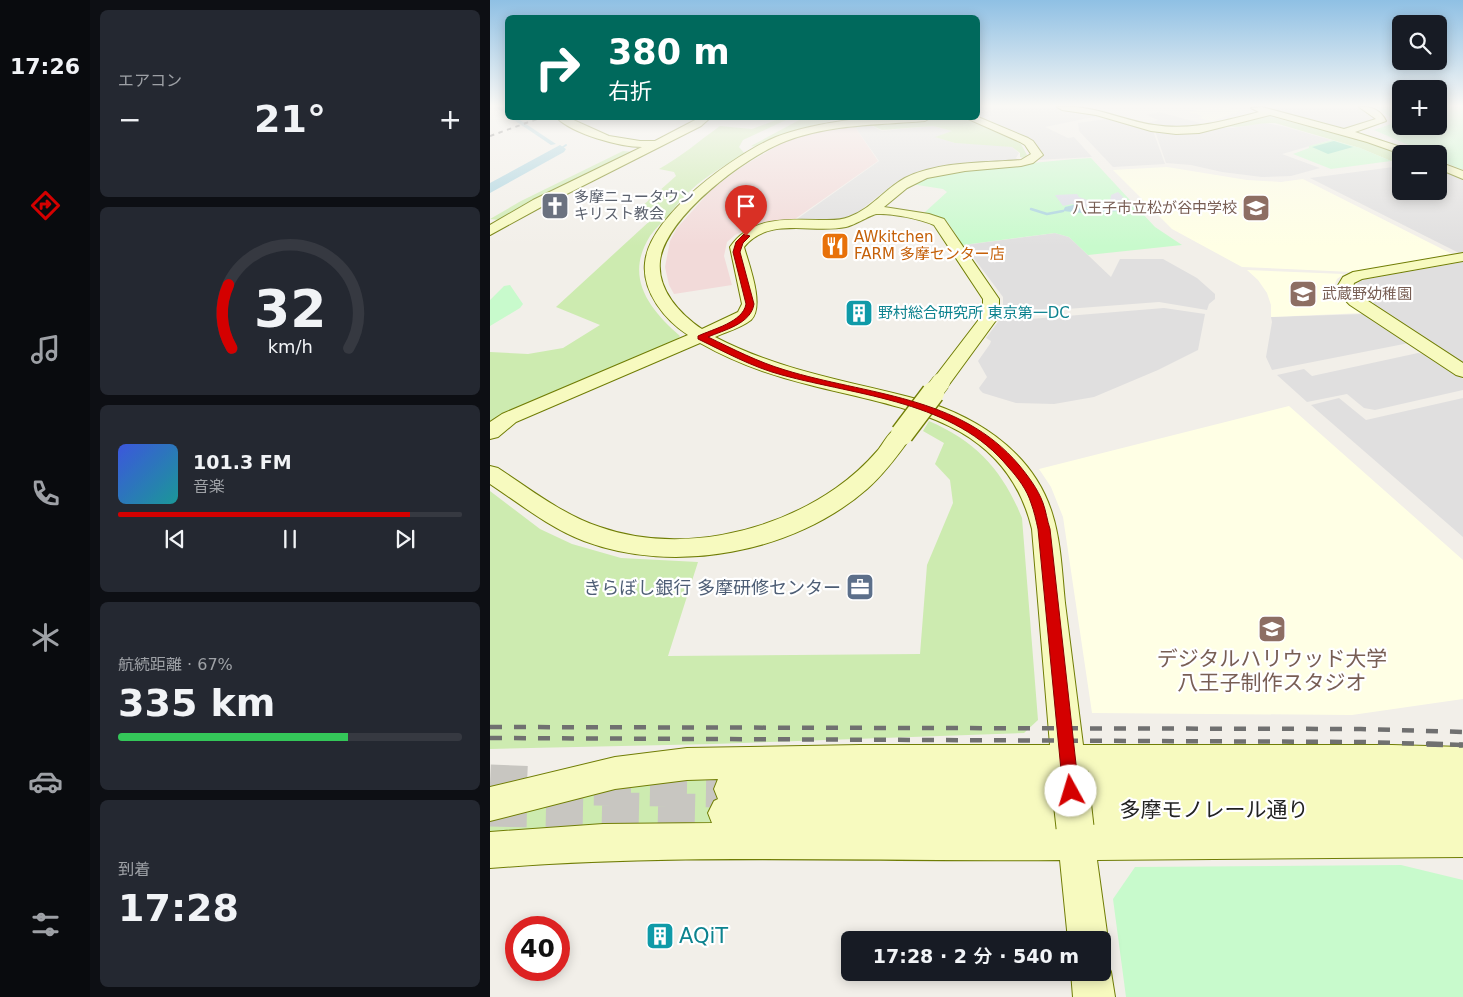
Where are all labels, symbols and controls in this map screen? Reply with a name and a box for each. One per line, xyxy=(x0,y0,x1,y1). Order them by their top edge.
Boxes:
map controls xyxy=(1392,15,1447,200)
button: search xyxy=(1392,15,1447,70)
text: 380 m xyxy=(608,32,730,72)
icon: right xyxy=(525,35,590,100)
text: 17:26 xyxy=(10,54,80,79)
text: エアコン xyxy=(118,71,182,90)
text: 右折 xyxy=(608,79,652,104)
button: + xyxy=(1392,80,1447,135)
text: 21° xyxy=(254,97,326,141)
text: − xyxy=(118,103,141,136)
text: + xyxy=(439,103,462,136)
button: − xyxy=(1392,145,1447,200)
pin xyxy=(725,185,767,236)
icon: directions xyxy=(28,188,63,223)
place label: 多摩ニュータウン キリスト教会 xyxy=(574,188,694,223)
church icon: 多摩ニュータウン キリスト教会 xyxy=(540,191,570,221)
icon: arrive xyxy=(732,192,760,220)
school or university icon: 八王子市立松が谷中学校 xyxy=(1241,193,1271,223)
place label: 八王子市立松が谷中学校 xyxy=(1072,199,1237,217)
place label: AWkitchen FARM 多摩センター店 xyxy=(854,228,1005,263)
restaurant icon: AWkitchen FARM 多摩センター店 xyxy=(820,231,850,261)
text: 32 xyxy=(254,279,326,339)
school or university icon: 武蔵野幼稚園 xyxy=(1288,279,1318,309)
place label: 武蔵野幼稚園 xyxy=(1322,285,1412,303)
building icon: 野村総合研究所 東京第一DC xyxy=(844,298,874,328)
place label: 野村総合研究所 東京第一DC xyxy=(878,304,1070,322)
icon: music xyxy=(28,332,63,367)
text: km/h xyxy=(267,336,313,357)
text: 101.3 FM xyxy=(193,451,292,473)
icon: phone xyxy=(28,476,63,511)
text: 音楽 xyxy=(193,477,225,496)
icon: previous xyxy=(161,525,189,553)
icon: pause xyxy=(276,525,304,553)
icon: next xyxy=(391,525,419,553)
office icon: きらぼし銀行 多摩研修センター xyxy=(845,572,875,602)
place label: きらぼし銀行 多摩研修センター xyxy=(583,577,841,598)
school or university icon: デジタルハリウッド大学 八王子制作スタジオ xyxy=(1257,614,1287,644)
icon: climate xyxy=(28,620,63,655)
place label: デジタルハリウッド大学 八王子制作スタジオ xyxy=(1157,647,1387,695)
text: 航続距離 · 67% xyxy=(118,655,233,674)
text: 335 km xyxy=(118,681,275,725)
icon: car xyxy=(28,764,63,799)
position arrow xyxy=(1044,764,1096,816)
street label: 多摩モノレール通り xyxy=(1120,798,1309,822)
text: 到着 xyxy=(118,860,150,879)
text: 17:28 xyxy=(118,886,239,930)
icon: filters xyxy=(28,907,63,942)
speed limit sign: 40 xyxy=(505,916,570,981)
building icon: AQiT xyxy=(645,921,675,951)
place label: AQiT xyxy=(679,924,728,948)
text: 17:28 · 2 分 · 540 m xyxy=(873,945,1079,967)

